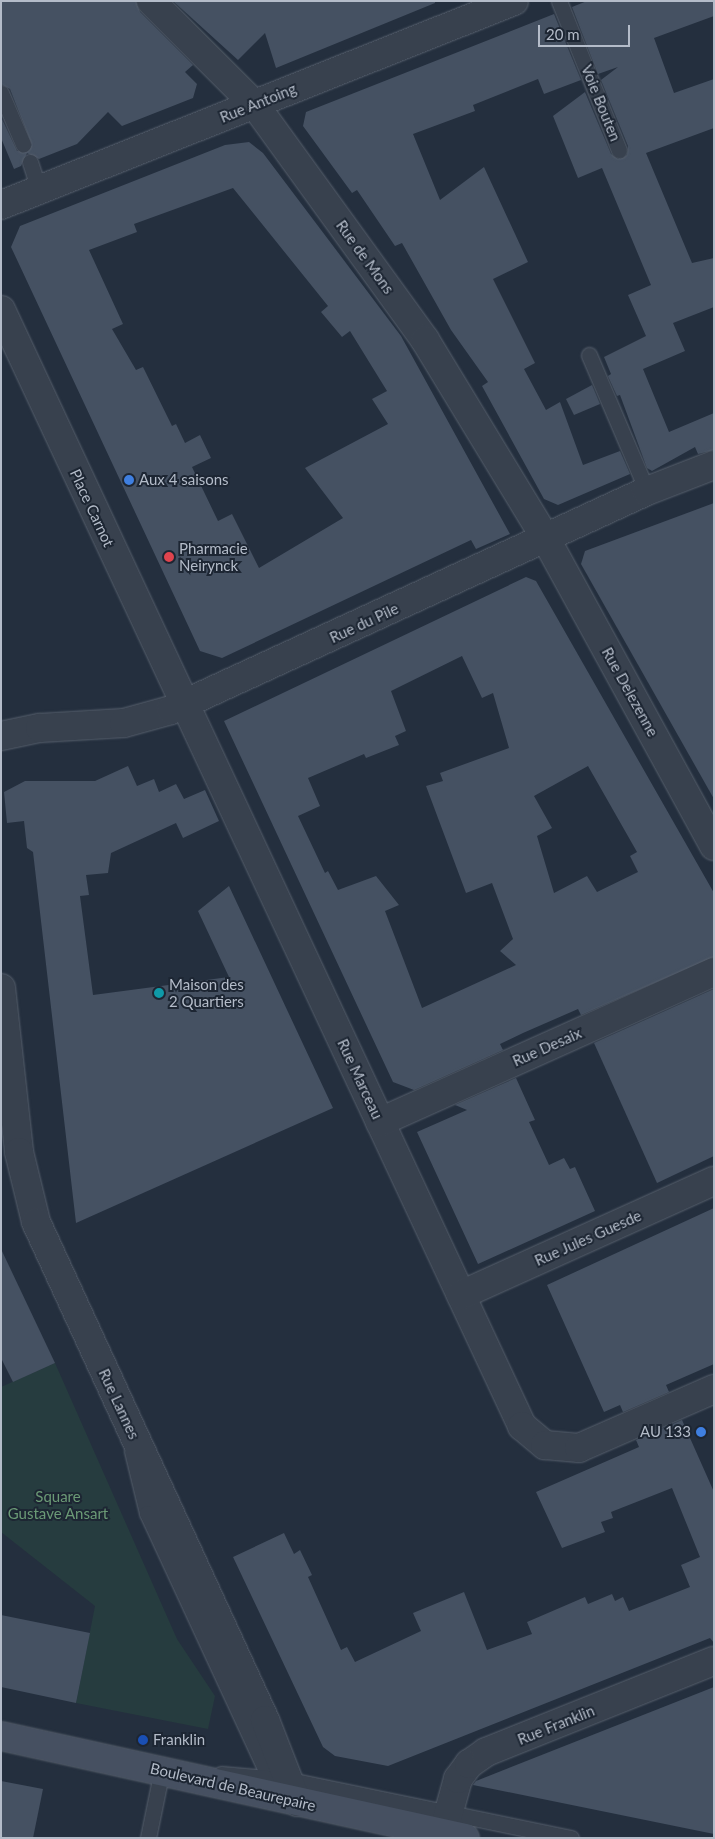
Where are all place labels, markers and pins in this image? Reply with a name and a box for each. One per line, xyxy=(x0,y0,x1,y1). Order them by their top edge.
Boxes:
place label: Aux 4 saisons xyxy=(139,471,229,489)
marker: Aux 4 saisons xyxy=(123,474,135,486)
place label: Pharmacie Neirynck xyxy=(179,539,248,574)
marker: Pharmacie Neirynck xyxy=(163,551,175,563)
place label: Maison des 2 Quartiers xyxy=(169,975,244,1010)
marker: Maison des 2 Quartiers xyxy=(153,987,165,999)
place label: AU 133 xyxy=(640,1423,691,1441)
marker: AU 133 xyxy=(695,1426,707,1438)
place label: Franklin xyxy=(153,1731,205,1749)
marker: Franklin xyxy=(137,1734,149,1746)

